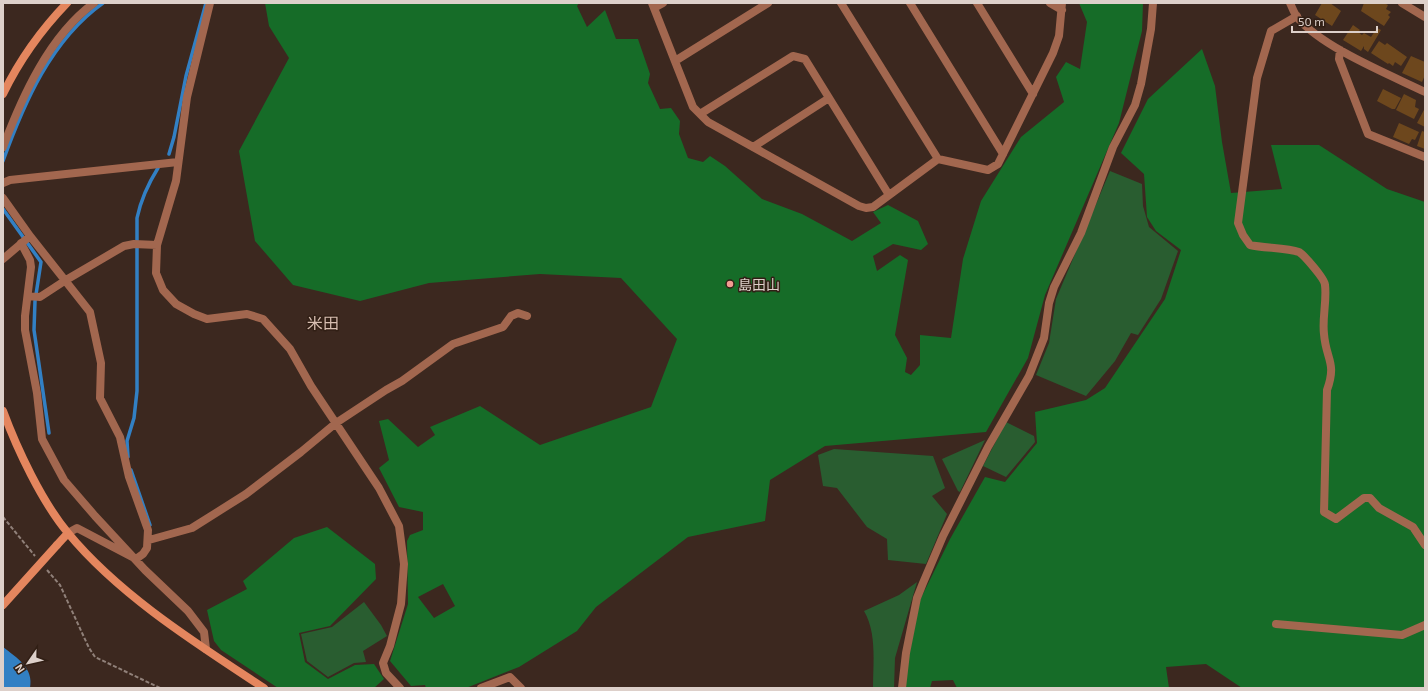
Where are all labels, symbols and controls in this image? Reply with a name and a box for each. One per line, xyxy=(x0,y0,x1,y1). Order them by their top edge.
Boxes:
scale bar xyxy=(1292,8,1377,34)
text: 50 m xyxy=(1298,14,1325,28)
place label: 島田山 xyxy=(738,276,780,293)
marker: 島田山 xyxy=(725,279,735,289)
district label: 米田 xyxy=(307,313,339,332)
north arrow xyxy=(8,643,48,683)
text: N xyxy=(12,662,27,676)

